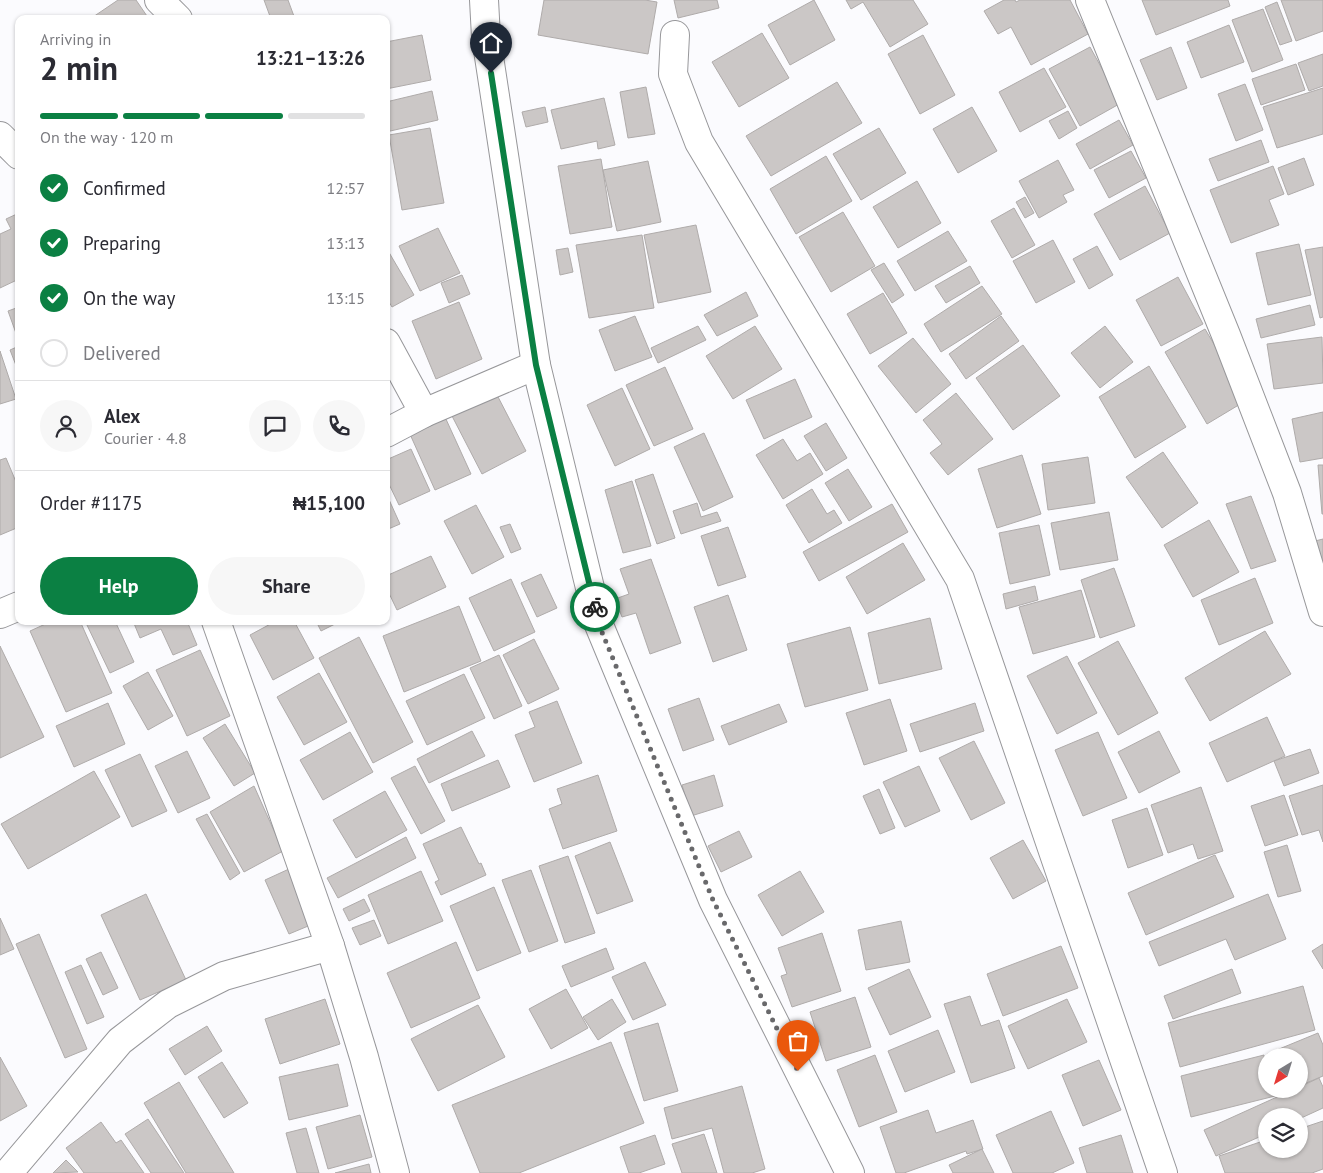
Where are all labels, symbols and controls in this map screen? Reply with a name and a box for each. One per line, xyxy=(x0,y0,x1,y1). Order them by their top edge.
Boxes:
pin xyxy=(470,22,512,73)
text: Arriving in xyxy=(40,29,111,49)
icon: home xyxy=(477,29,505,57)
text: 13:21–13:26 xyxy=(256,46,365,70)
text: 2 min xyxy=(40,47,118,89)
text: On the way · 120 m xyxy=(40,127,173,147)
icon: check xyxy=(40,174,68,202)
text: Confirmed xyxy=(83,176,166,200)
text: 12:57 xyxy=(327,178,365,198)
icon: check xyxy=(40,229,68,257)
text: Preparing xyxy=(83,231,161,255)
text: 13:13 xyxy=(327,233,365,253)
icon: check xyxy=(40,284,68,312)
text: On the way xyxy=(83,286,175,310)
text: 13:15 xyxy=(327,288,365,308)
text: Delivered xyxy=(83,341,161,365)
button: person xyxy=(40,400,92,452)
button: chat xyxy=(249,400,301,452)
button: phone xyxy=(313,400,365,452)
text: Alex xyxy=(104,404,140,428)
text: Courier · 4.8 xyxy=(104,428,187,448)
text: Order #1175 xyxy=(40,491,143,515)
text: ₦15,100 xyxy=(293,491,365,515)
button: Help xyxy=(40,557,198,615)
button: Share xyxy=(208,557,365,615)
courier xyxy=(570,582,620,632)
icon: bike xyxy=(581,593,609,621)
pin xyxy=(777,1020,819,1071)
icon: bag xyxy=(784,1027,812,1055)
north arrow xyxy=(1258,1048,1308,1098)
map controls xyxy=(1258,1048,1308,1158)
button: layers xyxy=(1258,1108,1308,1158)

